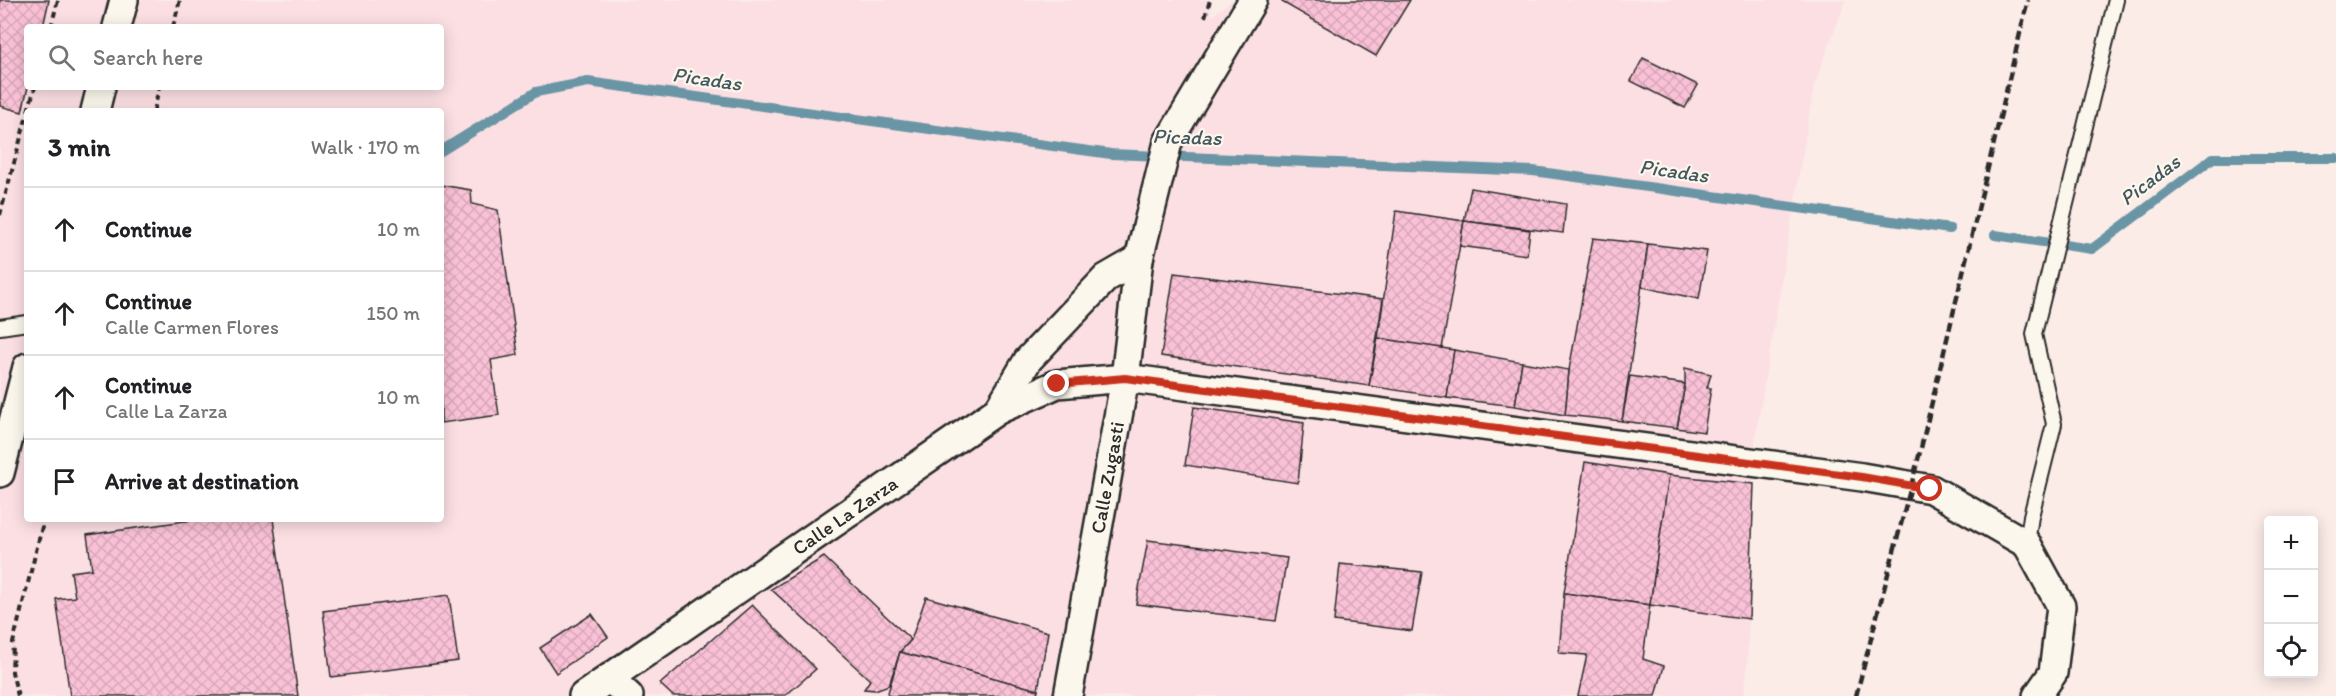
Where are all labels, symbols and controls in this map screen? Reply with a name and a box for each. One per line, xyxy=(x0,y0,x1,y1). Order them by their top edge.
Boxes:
search box xyxy=(24,24,444,90)
icon: search xyxy=(45,41,78,74)
text: Search here xyxy=(93,44,203,71)
water label: Picadas xyxy=(671,61,744,96)
water label: Picadas xyxy=(1152,123,1223,150)
text: 3 min xyxy=(48,131,110,163)
text: Walk · 170 m xyxy=(311,135,420,159)
water label: Picadas xyxy=(2115,148,2185,210)
water label: Picadas xyxy=(1638,153,1711,188)
icon: ahead xyxy=(48,213,81,246)
text: Continue xyxy=(105,216,192,243)
text: 10 m xyxy=(377,217,420,241)
text: Continue xyxy=(105,288,192,315)
icon: ahead xyxy=(48,297,81,330)
text: 150 m xyxy=(367,301,420,325)
text: Calle Carmen Flores xyxy=(105,315,279,339)
route end xyxy=(1043,370,1069,396)
text: Continue xyxy=(105,372,192,399)
icon: ahead xyxy=(48,381,81,414)
text: 10 m xyxy=(377,385,420,409)
text: Calle La Zarza xyxy=(105,399,227,423)
street label: Calle Zugasti xyxy=(1085,420,1129,535)
icon: arrive xyxy=(48,465,81,498)
text: Arrive at destination xyxy=(105,468,299,495)
street label: Calle La Zarza xyxy=(788,471,902,560)
route start xyxy=(1916,475,1942,501)
map controls xyxy=(2264,516,2318,678)
button: + xyxy=(2264,516,2318,570)
button: − xyxy=(2264,570,2318,624)
button: locate xyxy=(2264,624,2318,678)

